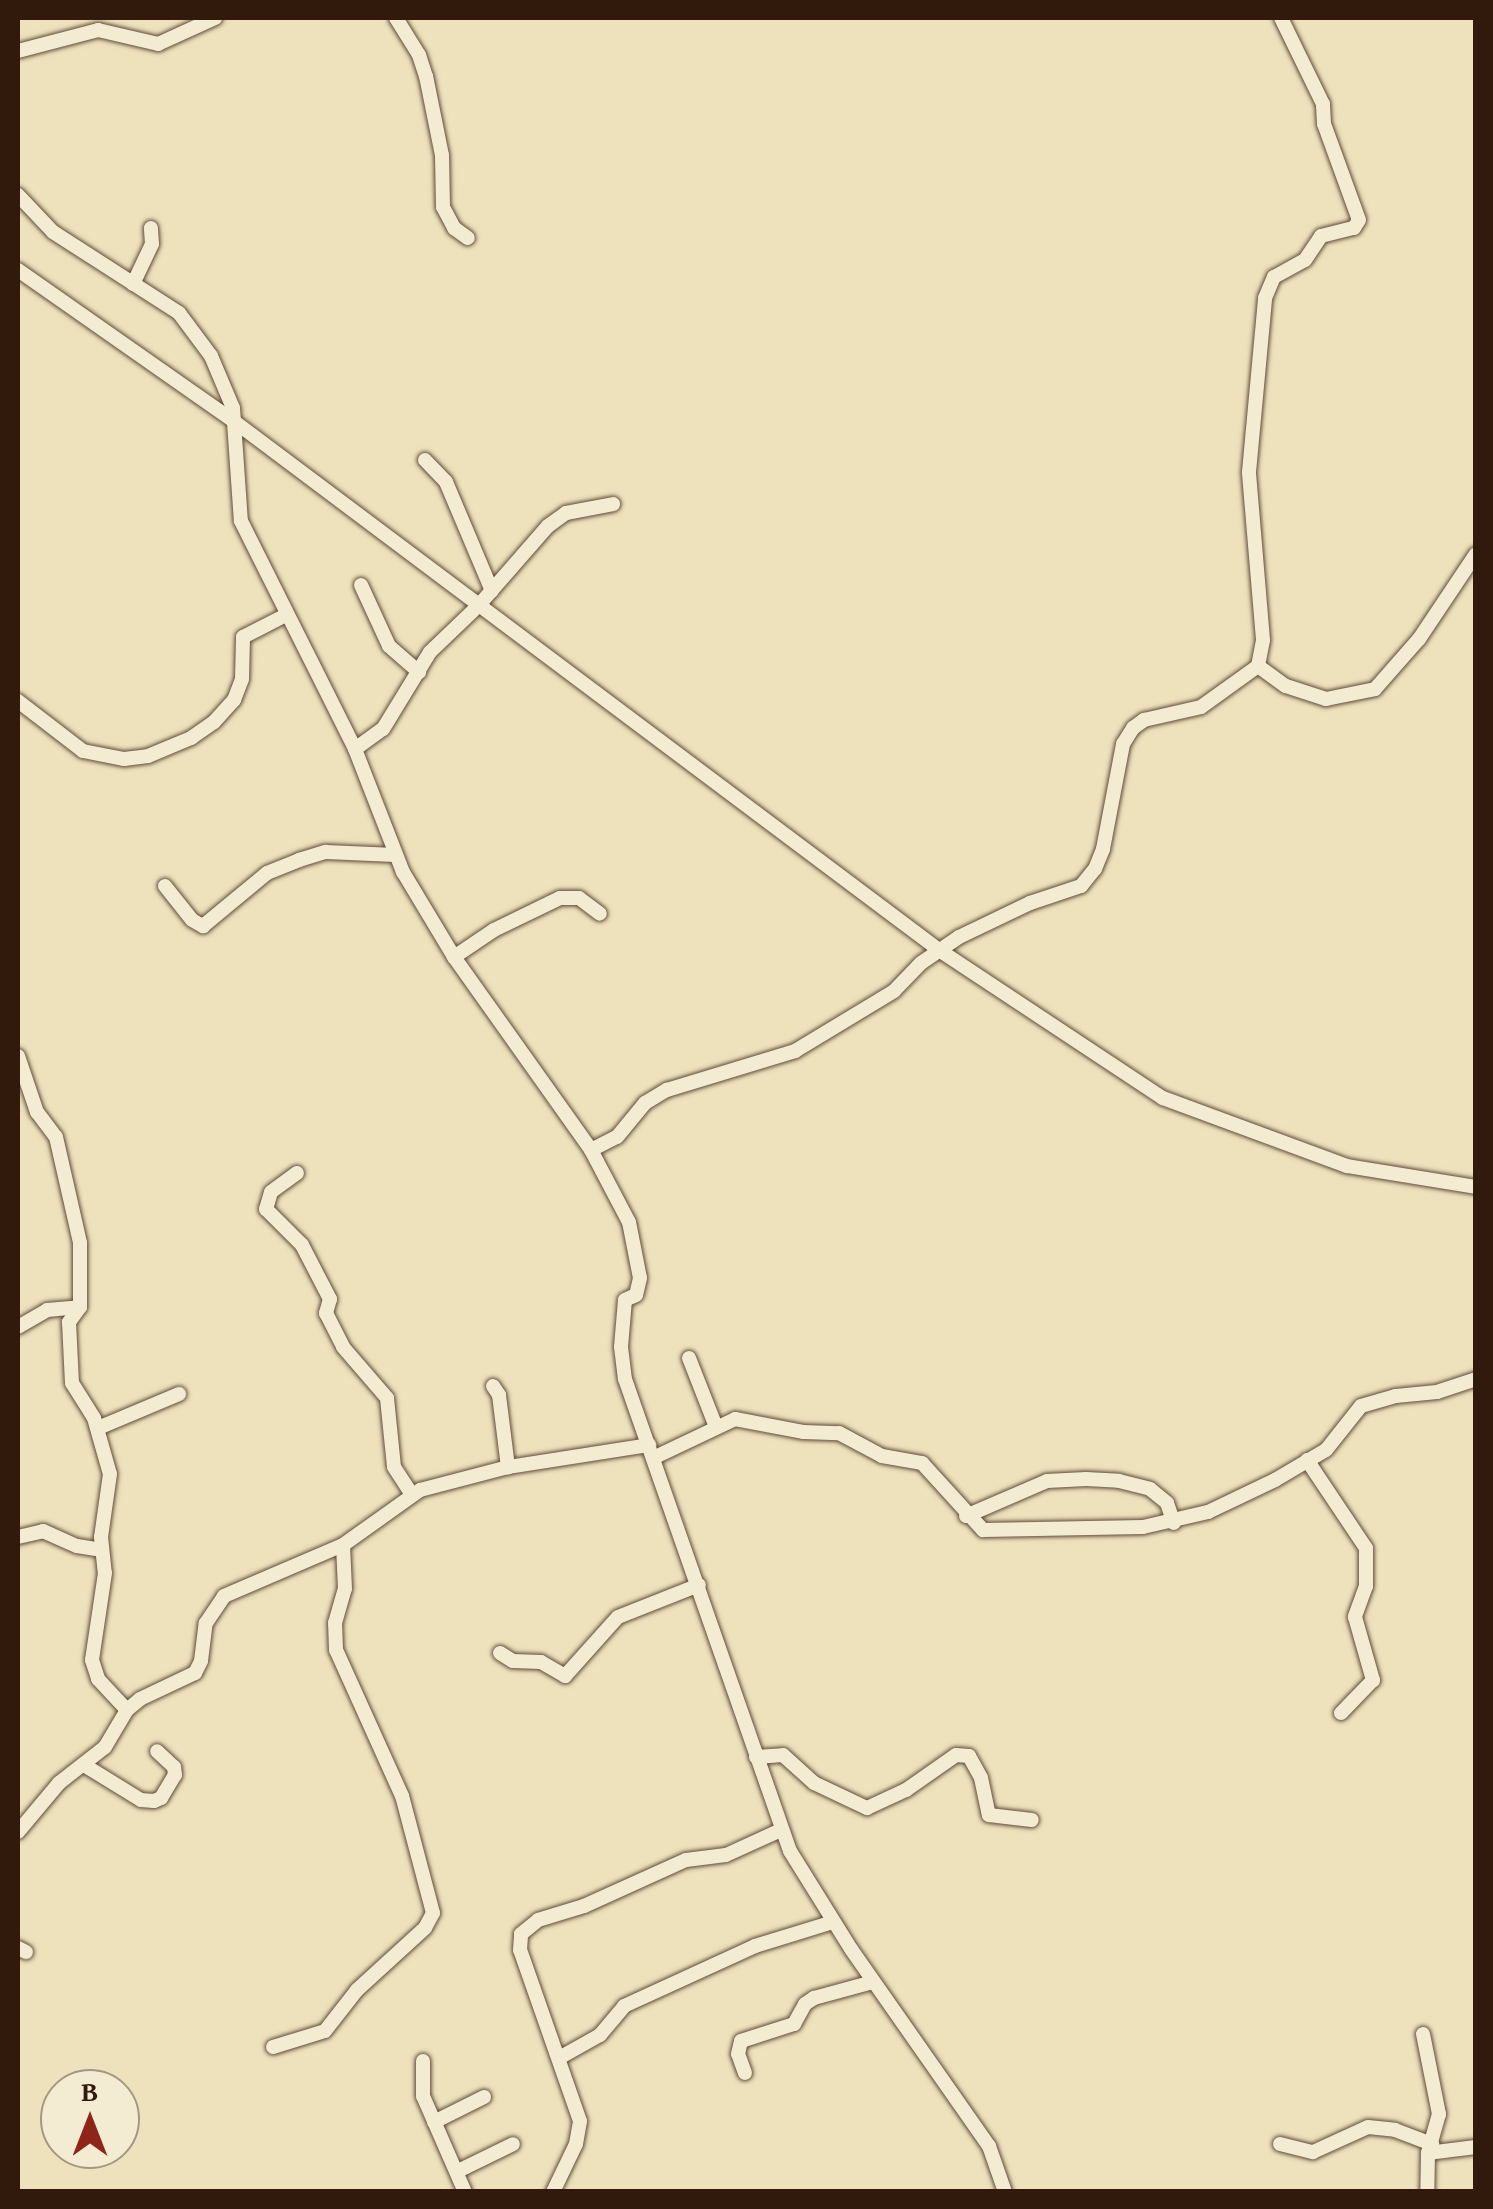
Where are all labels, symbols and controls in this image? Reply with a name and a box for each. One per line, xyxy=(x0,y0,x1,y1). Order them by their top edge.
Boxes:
north arrow xyxy=(40,2069,140,2169)
text: B xyxy=(81,2070,99,2111)

